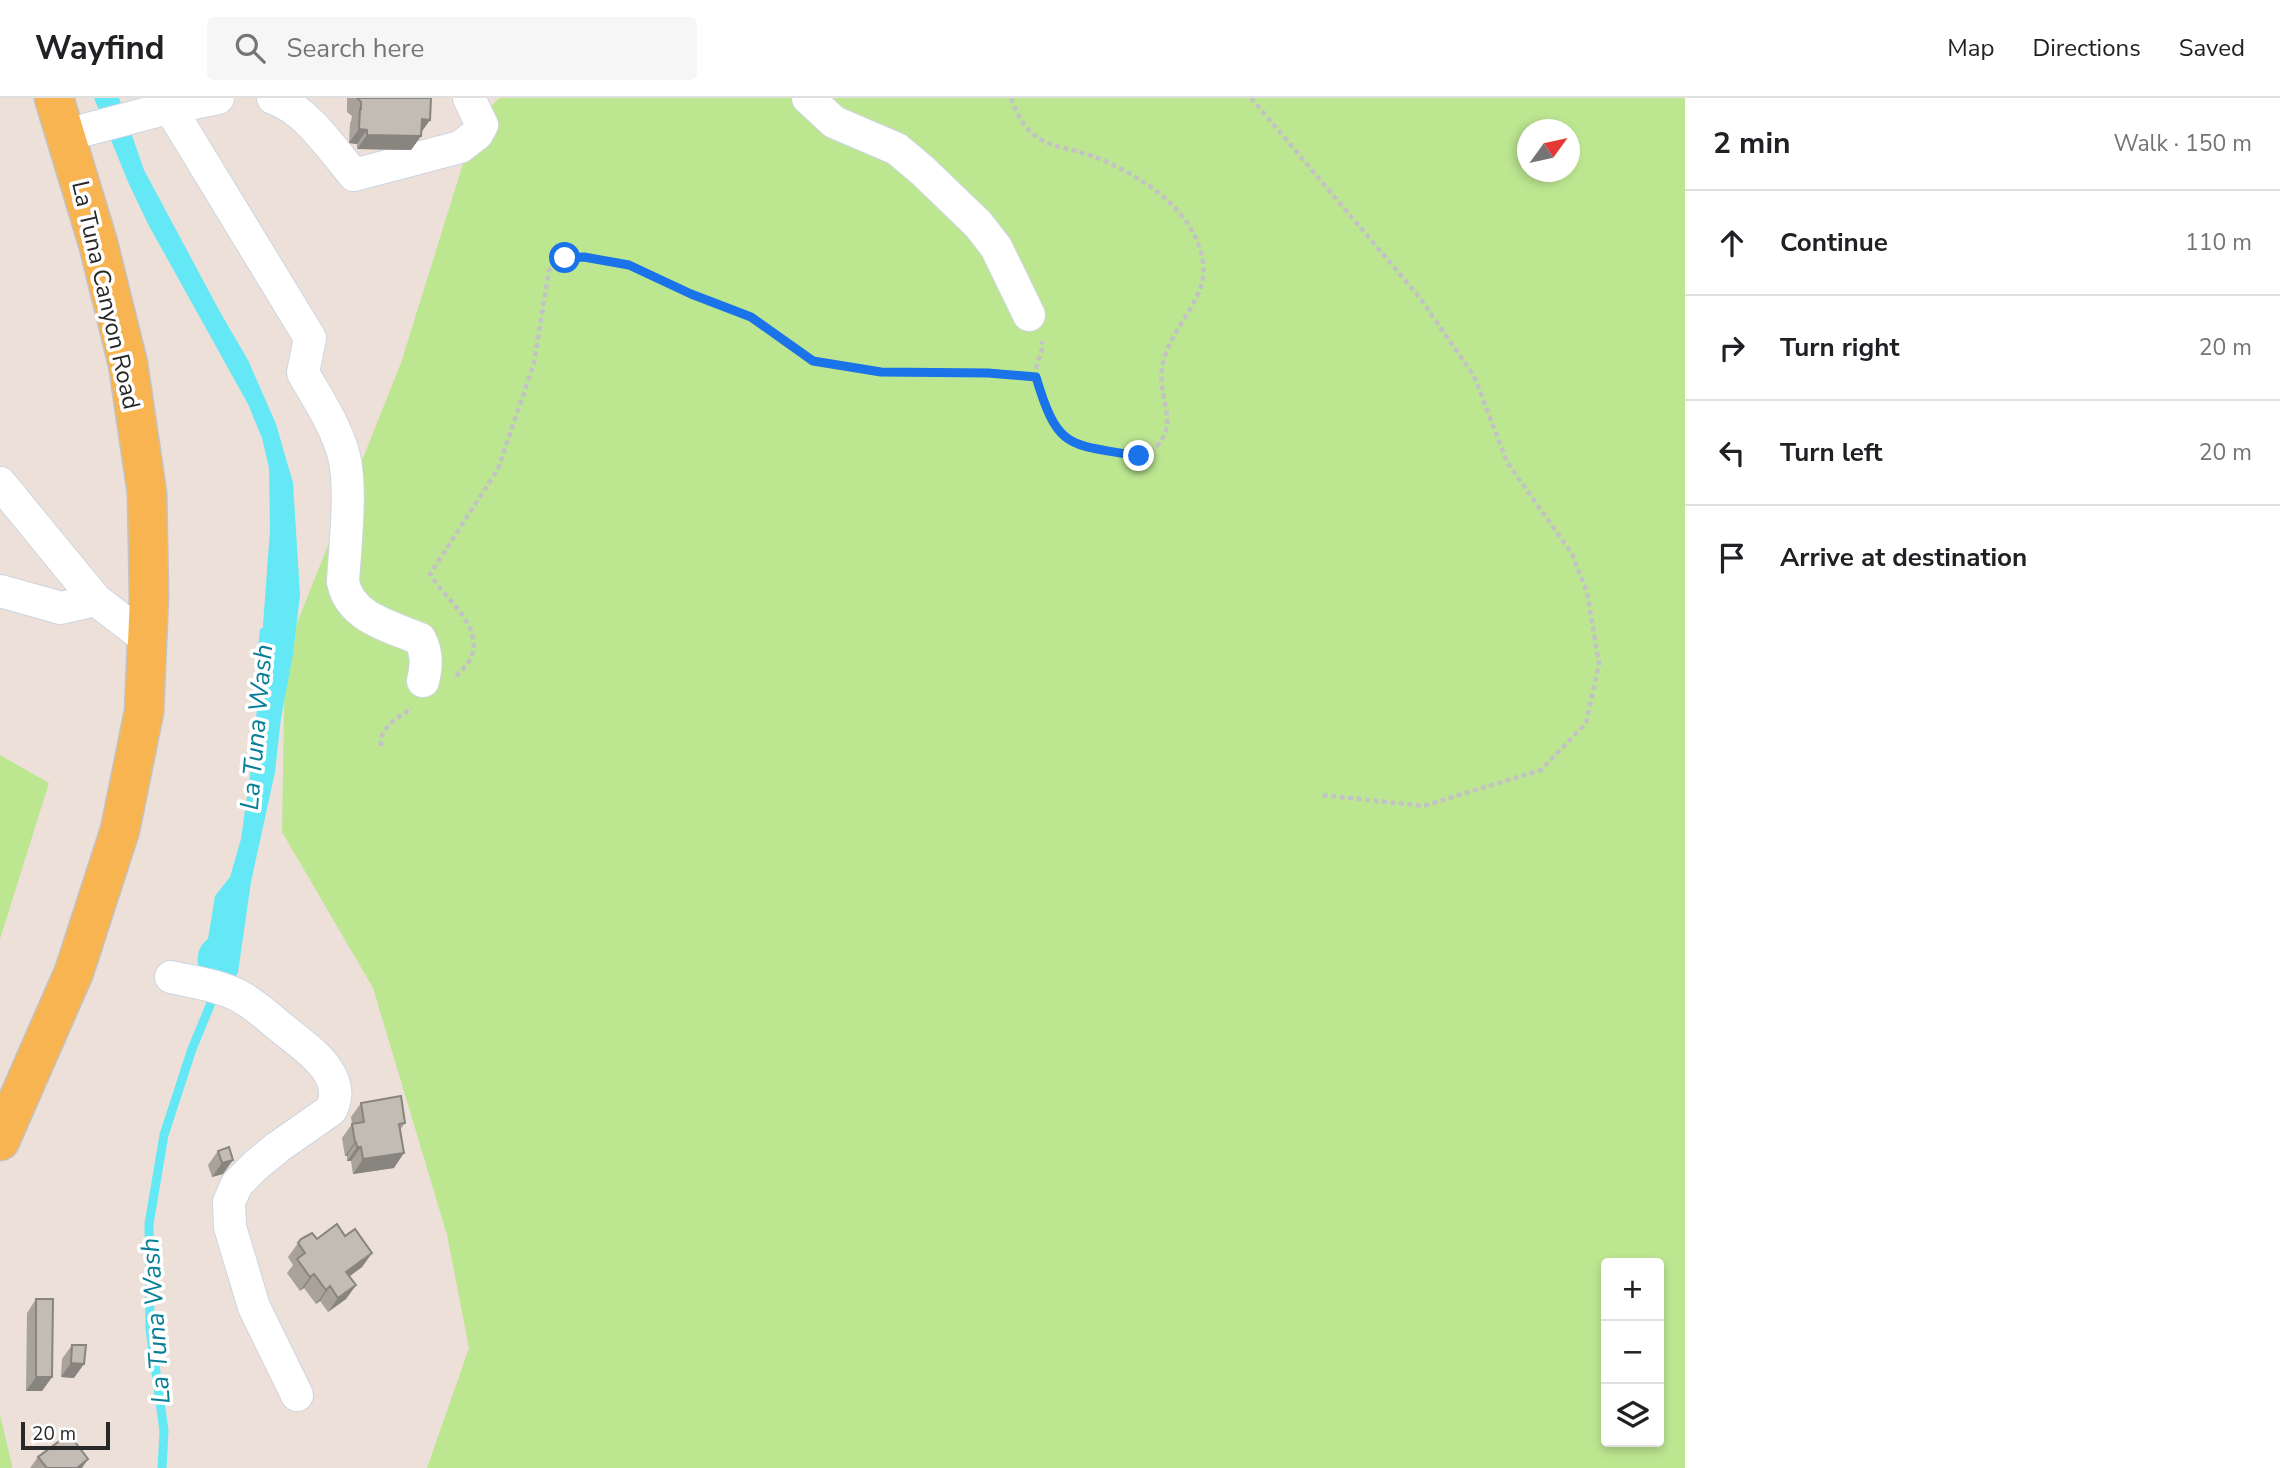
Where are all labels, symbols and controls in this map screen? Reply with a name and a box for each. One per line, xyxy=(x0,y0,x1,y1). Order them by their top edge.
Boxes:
search box xyxy=(207,17,697,80)
text: Wayfind xyxy=(35,26,165,71)
icon: search xyxy=(231,29,269,67)
text: Search here xyxy=(287,31,424,66)
text: Map xyxy=(1947,32,1994,64)
text: Directions xyxy=(2032,32,2141,64)
text: Saved xyxy=(2179,32,2245,64)
north arrow xyxy=(1517,119,1580,182)
text: 2 min xyxy=(1713,123,1791,164)
text: Walk · 150 m xyxy=(2113,128,2252,159)
street label: La Tuna Canyon Road xyxy=(64,178,148,412)
icon: ahead xyxy=(1713,224,1751,262)
text: Continue xyxy=(1780,225,1888,260)
text: 110 m xyxy=(2185,227,2252,258)
route start xyxy=(549,242,580,273)
icon: right xyxy=(1713,329,1751,367)
text: Turn right xyxy=(1780,330,1899,365)
text: 20 m xyxy=(2199,332,2252,363)
icon: left xyxy=(1713,434,1751,472)
text: Turn left xyxy=(1780,435,1883,470)
text: 20 m xyxy=(2199,437,2252,468)
route end xyxy=(1123,440,1154,471)
icon: arrive xyxy=(1713,539,1751,577)
text: Arrive at destination xyxy=(1780,540,2027,575)
water label: La Tuna Wash xyxy=(232,643,281,811)
water label: La Tuna Wash xyxy=(132,1237,179,1405)
map controls xyxy=(1601,1258,1664,1447)
button: + xyxy=(1601,1258,1664,1321)
button: − xyxy=(1601,1321,1664,1384)
button: layers xyxy=(1601,1384,1664,1447)
scale bar xyxy=(21,1419,110,1451)
text: 20 m xyxy=(32,1421,76,1447)

